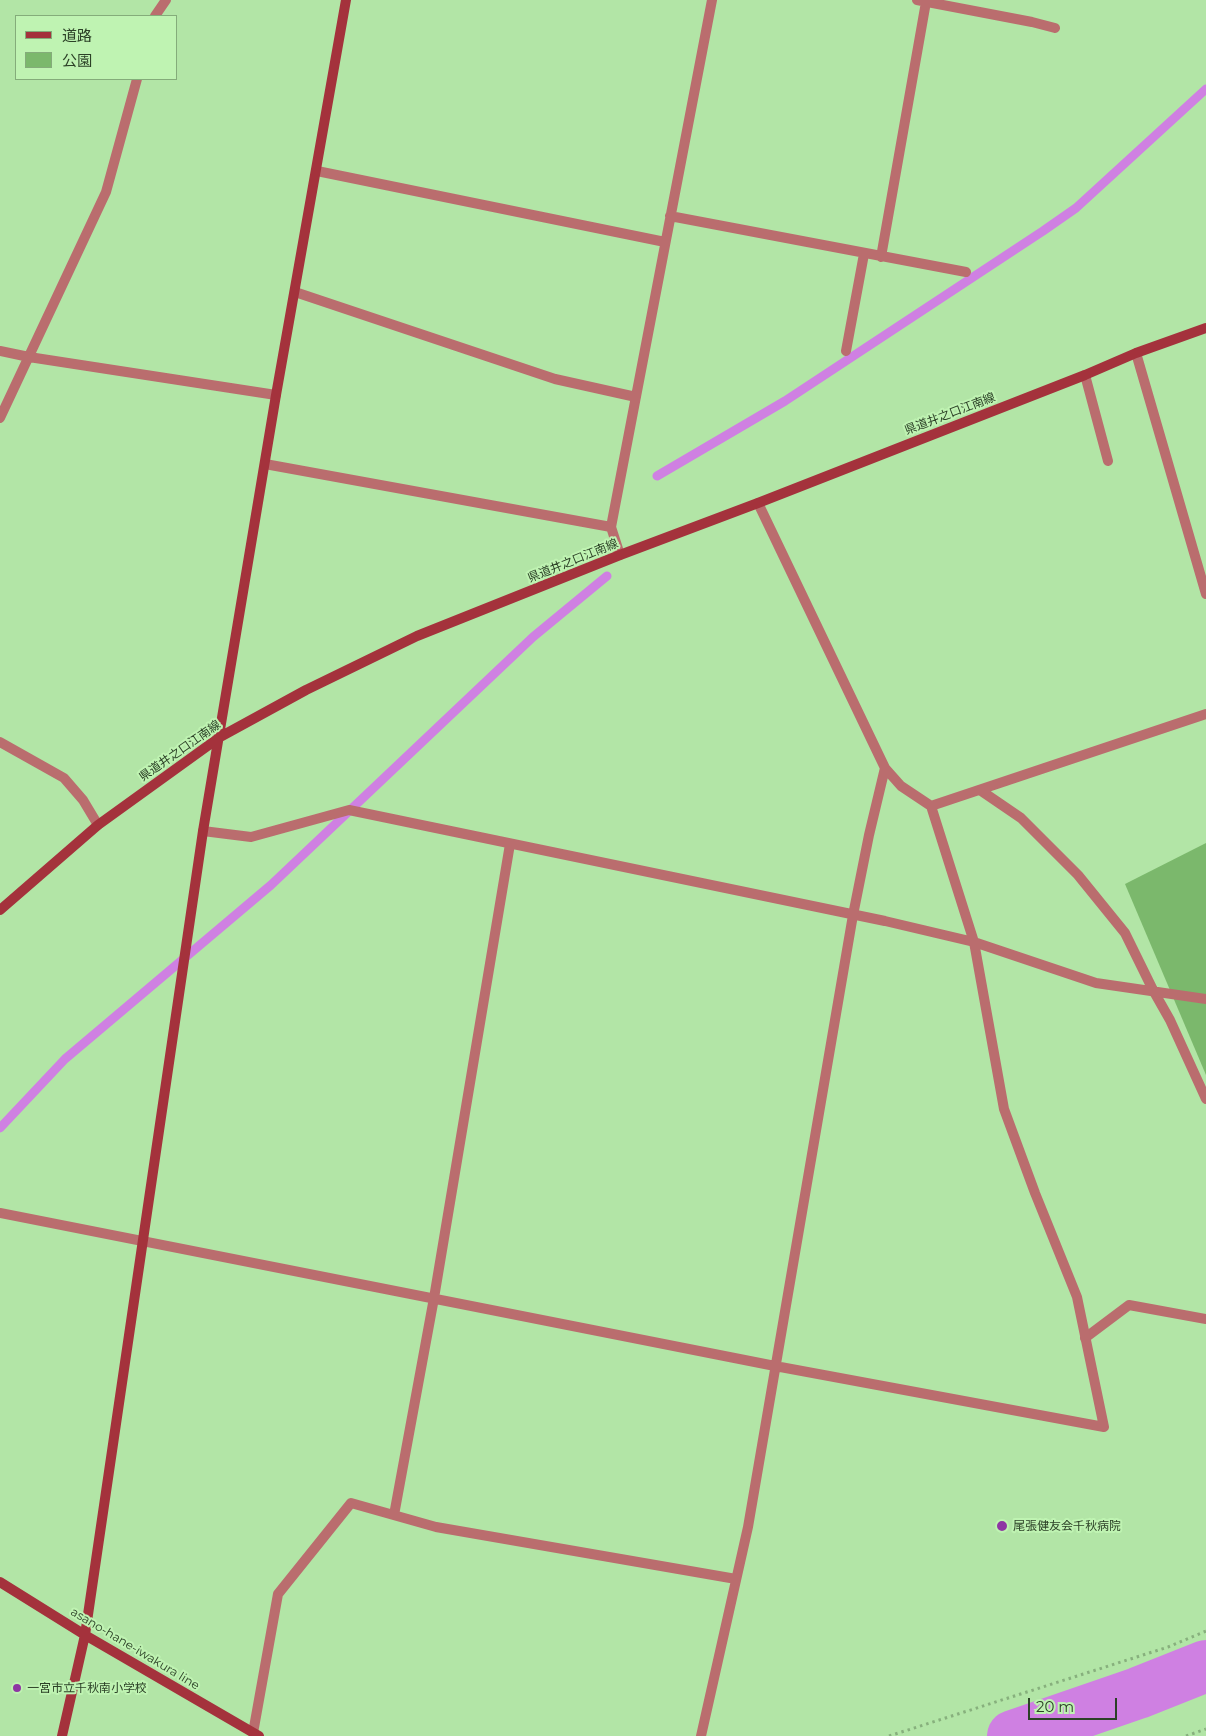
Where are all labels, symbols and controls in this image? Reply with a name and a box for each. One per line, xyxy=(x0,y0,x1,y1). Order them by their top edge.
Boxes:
legend xyxy=(15,15,178,80)
text: 道路 xyxy=(62,26,92,45)
text: 公園 xyxy=(62,51,92,70)
street label: 県道井之口江南線 xyxy=(903,390,997,438)
street label: 県道井之口江南線 xyxy=(526,536,620,586)
street label: 県道井之口江南線 xyxy=(137,718,223,784)
marker: 尾張健友会千秋病院 xyxy=(995,1519,1009,1533)
place label: 尾張健友会千秋病院 xyxy=(1013,1519,1121,1533)
street label: asano-hane-iwakura line xyxy=(68,1605,202,1693)
place label: 一宮市立千秋南小学校 xyxy=(27,1681,147,1695)
marker: 一宮市立千秋南小学校 xyxy=(11,1682,23,1694)
scale bar xyxy=(1031,1688,1120,1720)
text: 20 m xyxy=(1036,1697,1074,1716)

